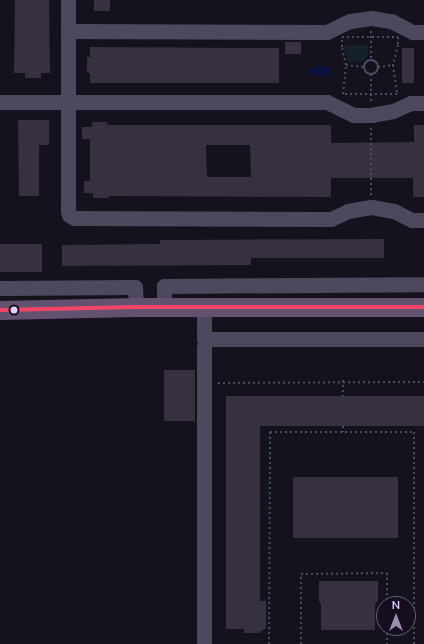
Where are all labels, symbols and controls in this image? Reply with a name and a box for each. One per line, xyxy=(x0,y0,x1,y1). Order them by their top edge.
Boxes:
unlabelled marker xyxy=(9,305,19,315)
north arrow xyxy=(376,596,416,636)
text: N xyxy=(392,598,400,612)

